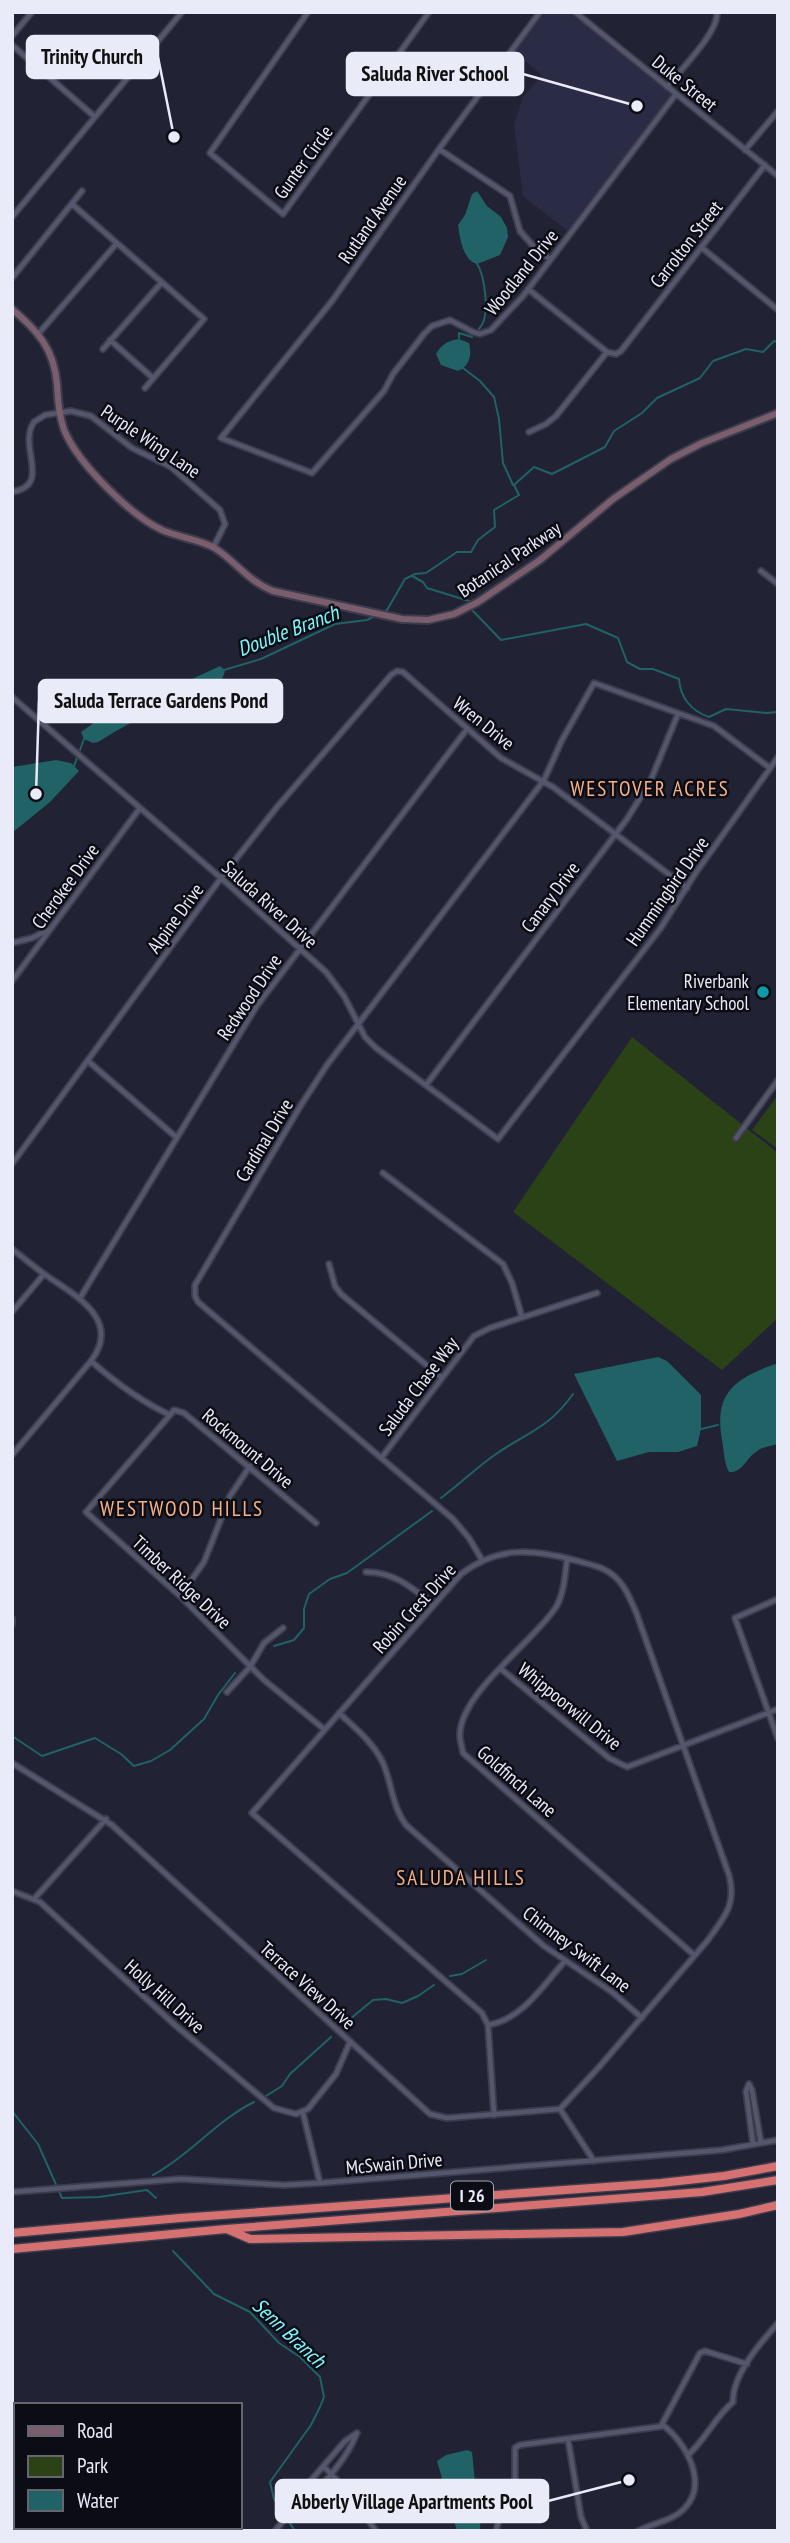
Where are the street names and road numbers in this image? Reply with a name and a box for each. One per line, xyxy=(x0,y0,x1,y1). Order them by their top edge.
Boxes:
street label: Duke Street xyxy=(648,50,723,117)
street label: Gunter Circle xyxy=(268,120,338,204)
street label: Rutland Avenue xyxy=(333,170,411,268)
street label: Carrolton Street xyxy=(645,195,728,292)
street label: Woodland Drive xyxy=(479,224,563,320)
street label: Purple Wing Lane xyxy=(97,399,205,483)
street label: Botanical Parkway xyxy=(453,515,566,602)
street label: Wren Drive xyxy=(448,691,520,755)
street label: Hummingbird Drive xyxy=(620,831,714,950)
street label: Cherokee Drive xyxy=(26,839,104,933)
street label: Saluda River Drive xyxy=(217,855,323,953)
street label: Canary Drive xyxy=(516,857,584,937)
street label: Alpine Drive xyxy=(142,878,208,958)
street label: Redwood Drive xyxy=(211,949,287,1045)
street label: Cardinal Drive xyxy=(230,1094,298,1186)
street label: Saluda Chase Way xyxy=(373,1331,464,1440)
street label: Rockmount Drive xyxy=(198,1403,299,1493)
street label: Timber Ridge Drive xyxy=(128,1530,237,1634)
street label: Robin Crest Drive xyxy=(367,1558,461,1658)
street label: Whippoorwill Drive xyxy=(513,1657,627,1755)
street label: Goldfinch Lane xyxy=(472,1740,562,1822)
street label: Chimney Swift Lane xyxy=(518,1901,636,1997)
street label: Terrace View Drive xyxy=(255,1936,361,2034)
street label: Holly Hill Drive xyxy=(120,1954,210,2038)
street label: McSwain Drive xyxy=(345,2147,443,2179)
road number: I 26 xyxy=(451,2182,493,2210)

